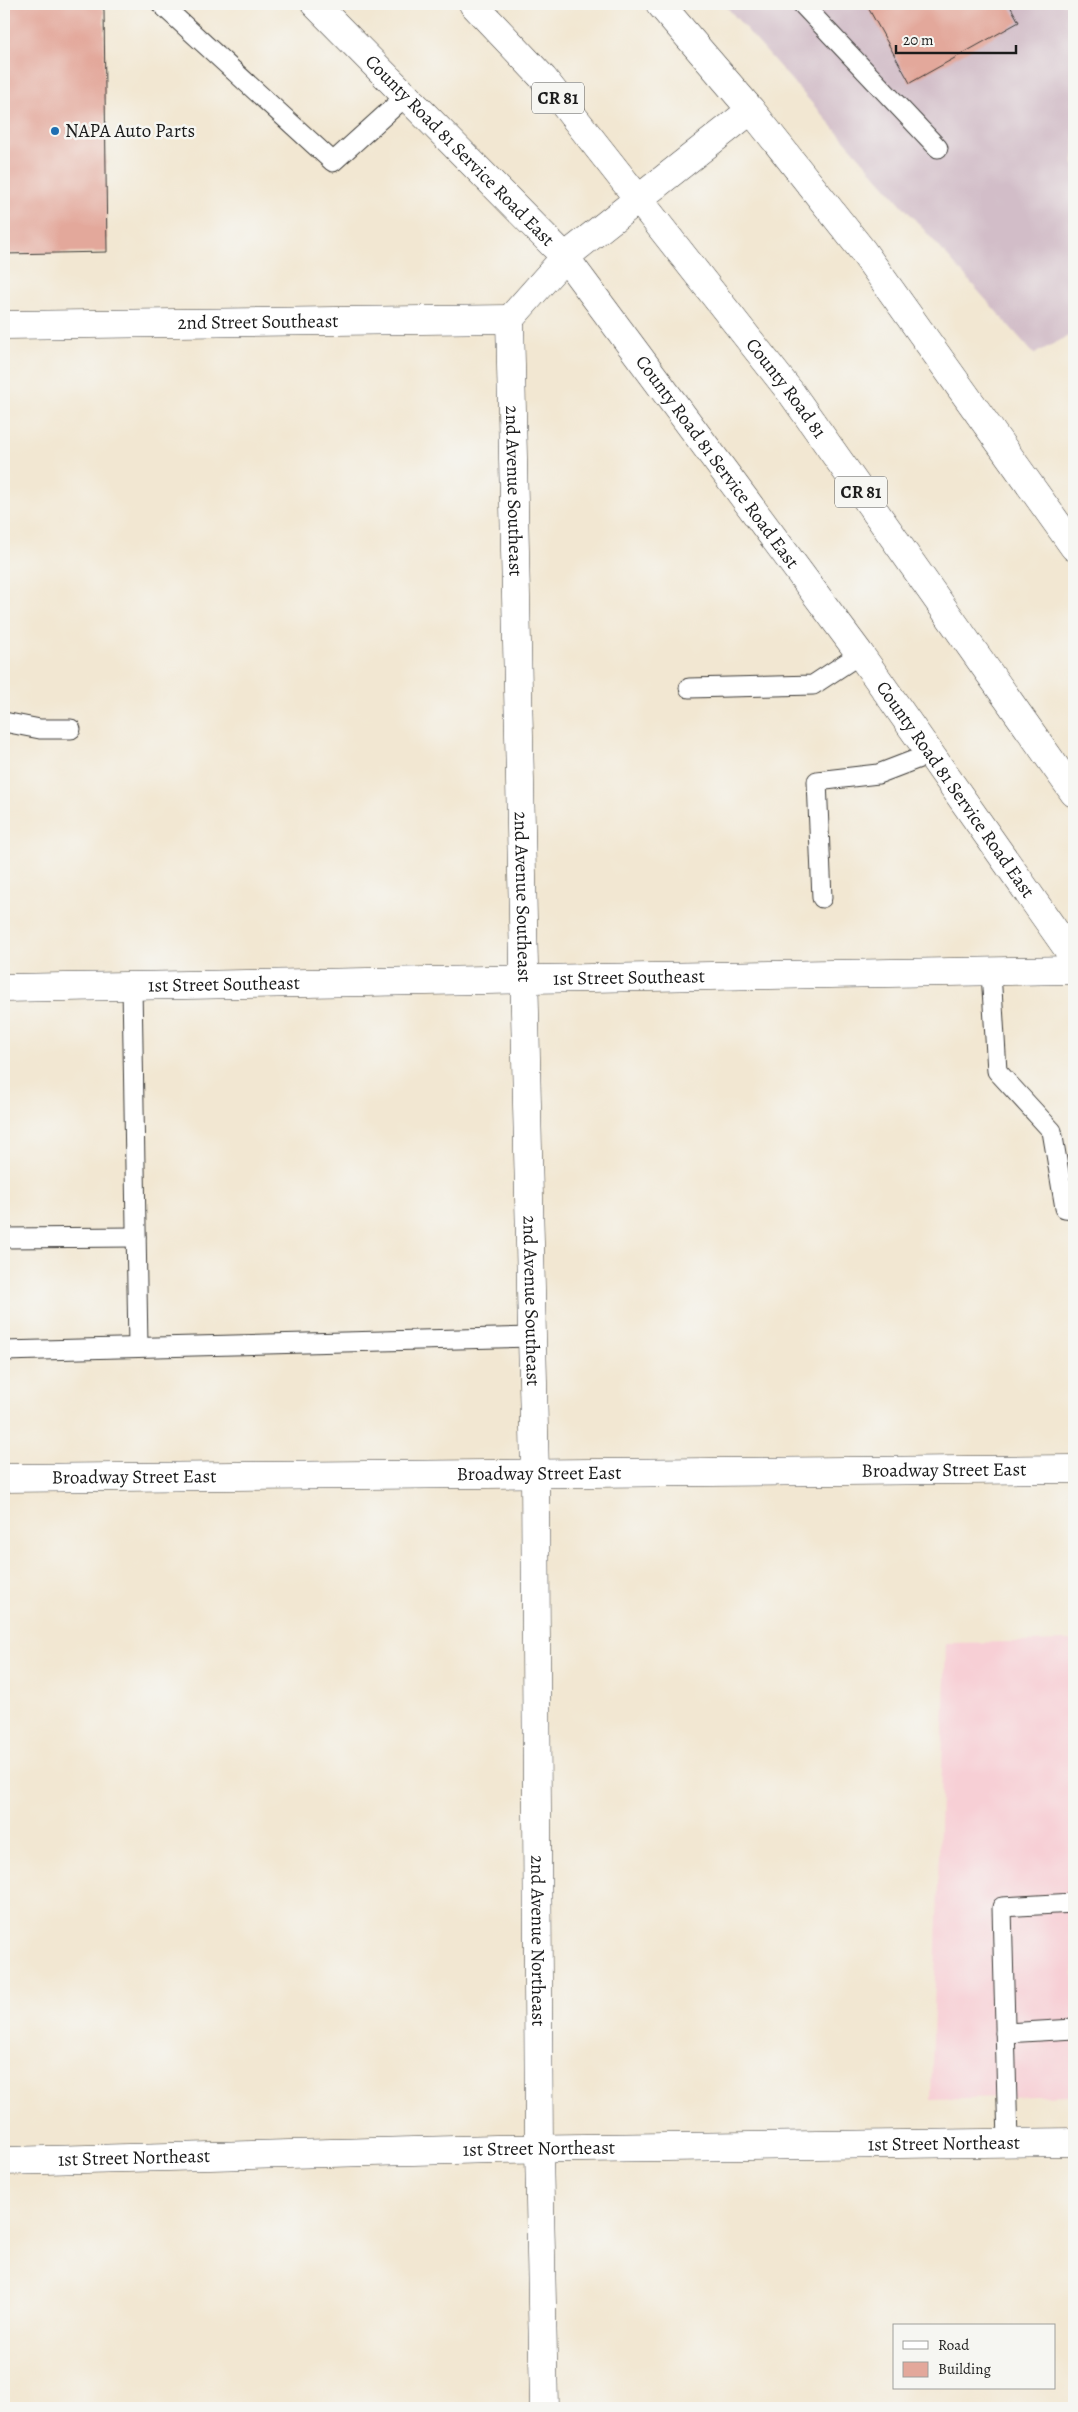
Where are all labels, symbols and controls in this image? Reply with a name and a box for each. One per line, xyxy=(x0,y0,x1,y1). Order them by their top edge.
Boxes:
scale bar xyxy=(896,22,1016,54)
text: 20 m xyxy=(903,30,934,50)
street label: County Road 81 Service Road East xyxy=(359,49,560,252)
road number: CR 81 xyxy=(532,82,584,114)
place label: NAPA Auto Parts xyxy=(65,118,195,144)
marker: NAPA Auto Parts xyxy=(49,125,61,137)
street label: 2nd Street Southeast xyxy=(177,308,339,336)
street label: County Road 81 xyxy=(740,333,833,444)
street label: County Road 81 Service Road East xyxy=(629,350,805,574)
street label: 2nd Avenue Southeast xyxy=(499,405,529,577)
road number: CR 81 xyxy=(835,477,887,508)
street label: County Road 81 Service Road East xyxy=(870,676,1041,903)
street label: 2nd Avenue Southeast xyxy=(508,811,537,983)
street label: 1st Street Southeast xyxy=(553,963,705,992)
street label: 1st Street Southeast xyxy=(148,970,300,999)
street label: 2nd Avenue Southeast xyxy=(516,1215,546,1387)
street label: Broadway Street East xyxy=(861,1456,1026,1484)
street label: Broadway Street East xyxy=(456,1460,621,1487)
street label: Broadway Street East xyxy=(51,1463,217,1491)
street label: 2nd Avenue Northeast xyxy=(524,1855,551,2027)
street label: 1st Street Northeast xyxy=(867,2130,1020,2157)
street label: 1st Street Northeast xyxy=(462,2135,615,2163)
street label: 1st Street Northeast xyxy=(57,2143,210,2173)
legend xyxy=(893,2324,1056,2390)
text: Road xyxy=(938,2335,970,2355)
text: Building xyxy=(938,2359,991,2379)

